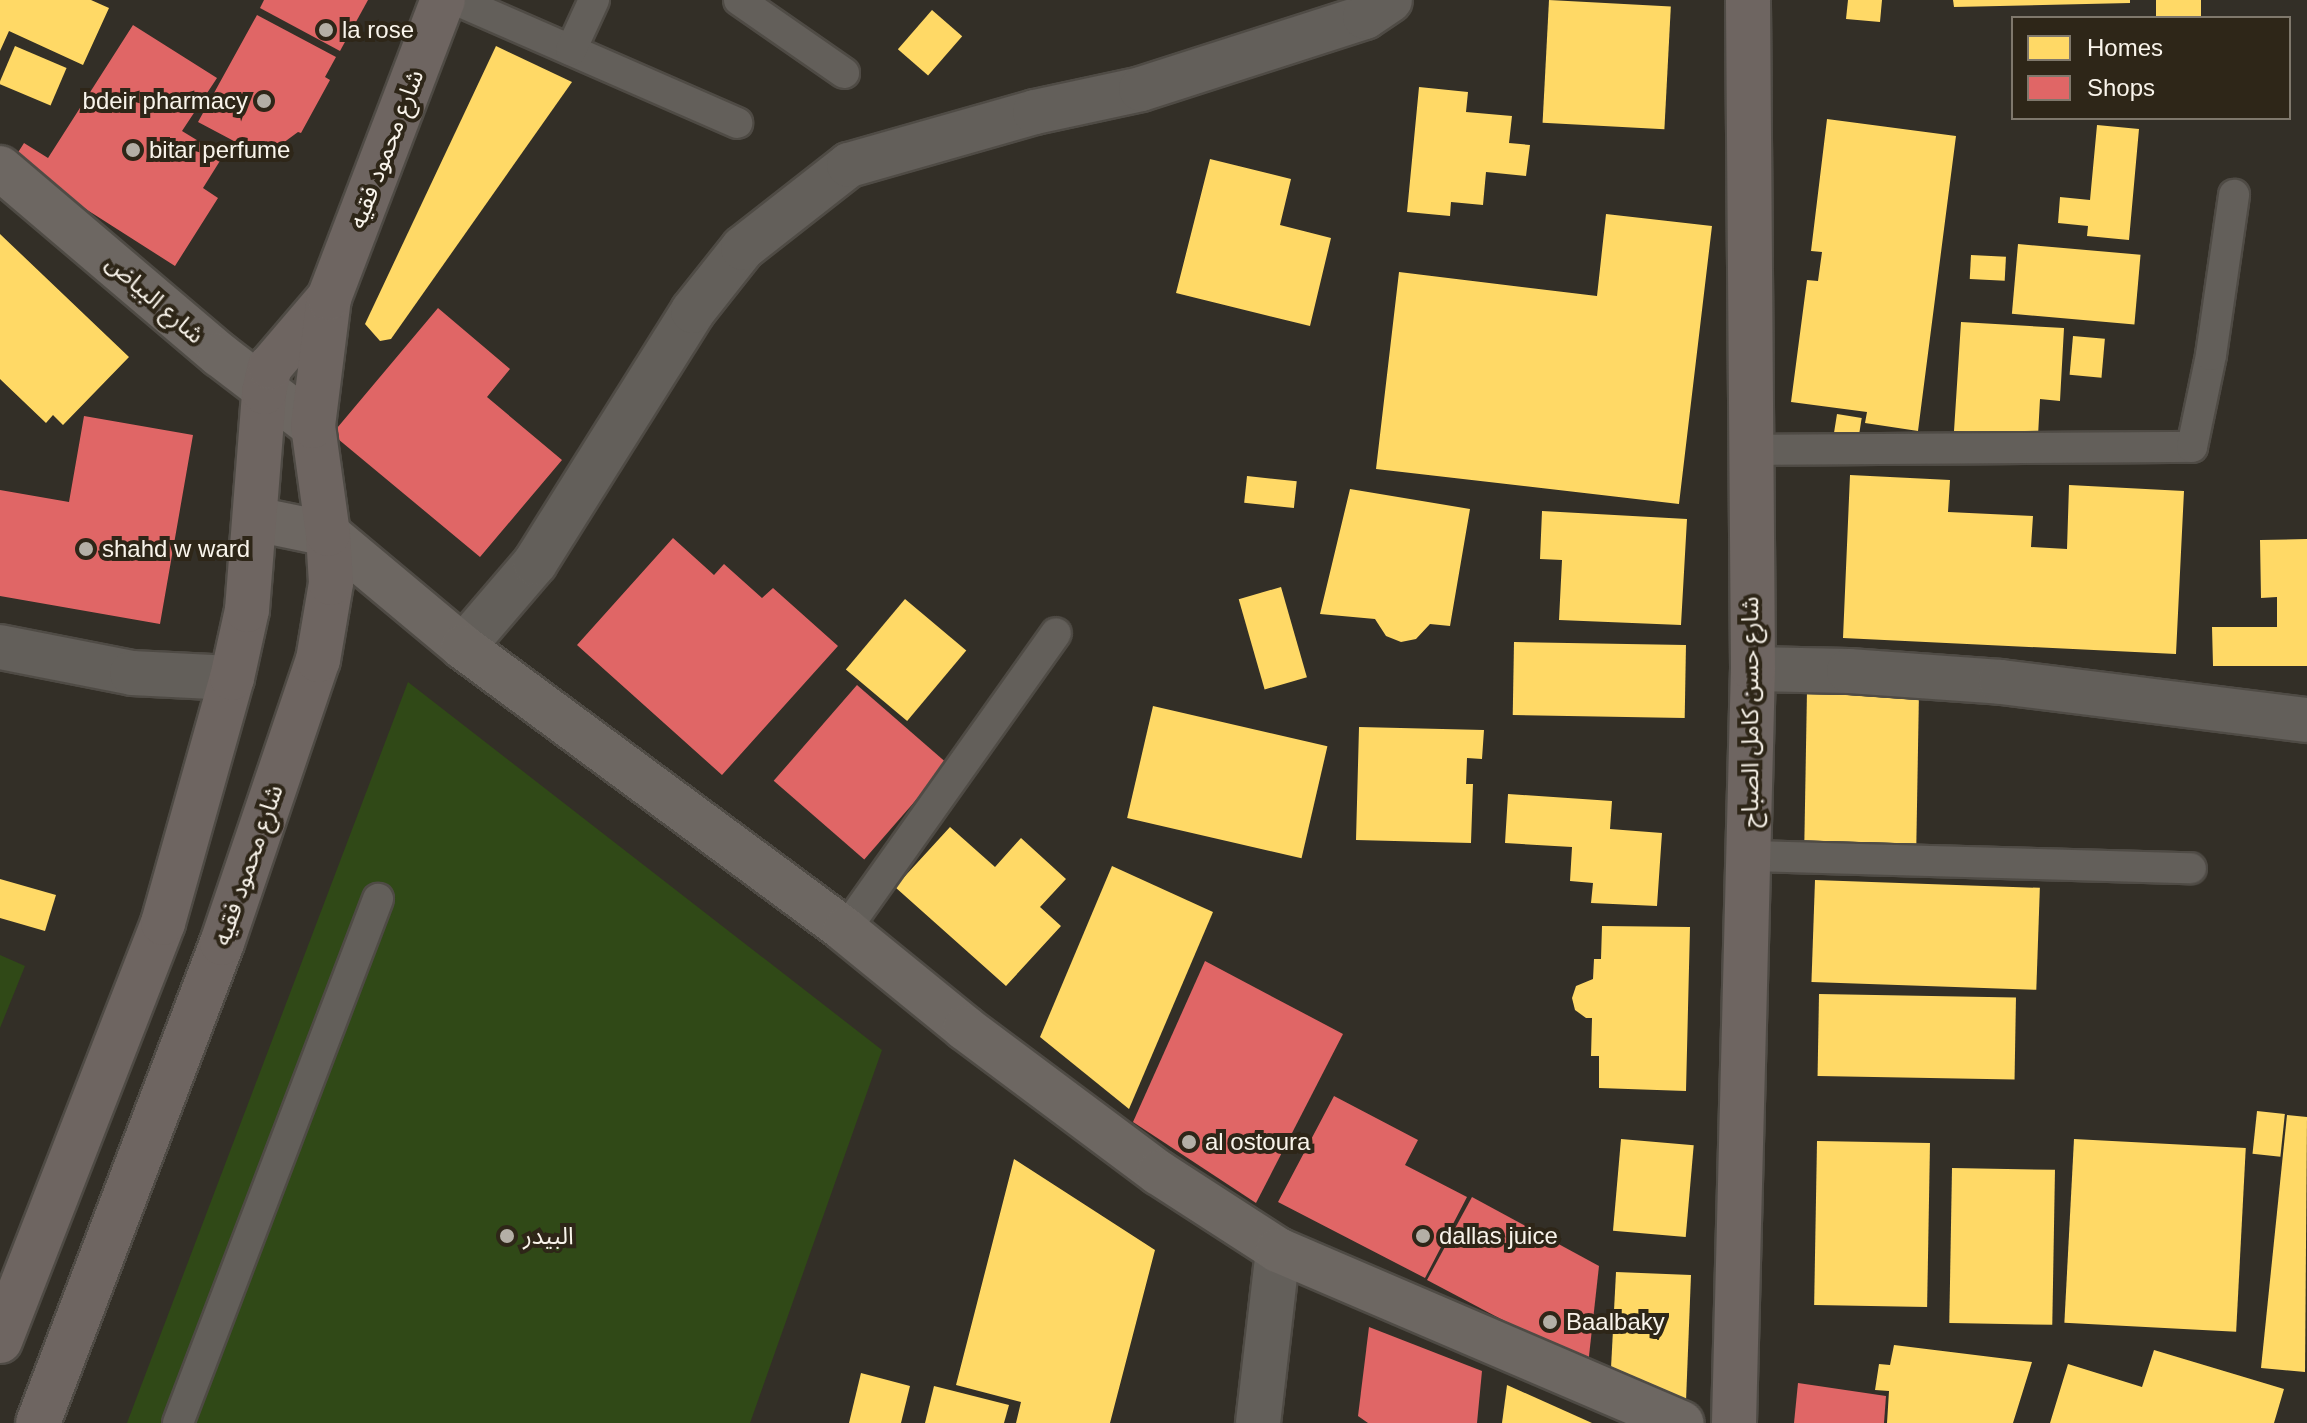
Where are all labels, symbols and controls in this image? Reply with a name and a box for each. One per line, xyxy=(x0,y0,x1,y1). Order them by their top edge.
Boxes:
place label: la rose xyxy=(342,16,414,44)
legend xyxy=(2011,16,2291,120)
marker: la rose xyxy=(317,21,335,39)
text: Homes xyxy=(2087,34,2163,61)
street label: شارع محمود فقيه xyxy=(342,65,430,233)
text: Shops xyxy=(2087,74,2155,101)
place label: bdeir pharmacy xyxy=(83,87,248,115)
marker: bdeir pharmacy xyxy=(255,92,273,110)
place label: bitar perfume xyxy=(149,136,290,164)
marker: bitar perfume xyxy=(124,141,142,159)
street label: شارع البياض xyxy=(100,248,210,350)
place label: shahd w ward xyxy=(102,535,250,563)
marker: shahd w ward xyxy=(77,540,95,558)
street label: شارع حسن كامل الصباح xyxy=(1736,596,1764,828)
street label: شارع محمود فقيه xyxy=(207,781,289,949)
place label: al ostoura xyxy=(1205,1128,1310,1156)
marker: al ostoura xyxy=(1180,1133,1198,1151)
place label: البيدر xyxy=(523,1222,574,1250)
place label: dallas juice xyxy=(1439,1222,1558,1250)
marker: البيدر xyxy=(498,1227,516,1245)
marker: dallas juice xyxy=(1414,1227,1432,1245)
place label: Baalbaky xyxy=(1566,1308,1665,1336)
marker: Baalbaky xyxy=(1541,1313,1559,1331)

